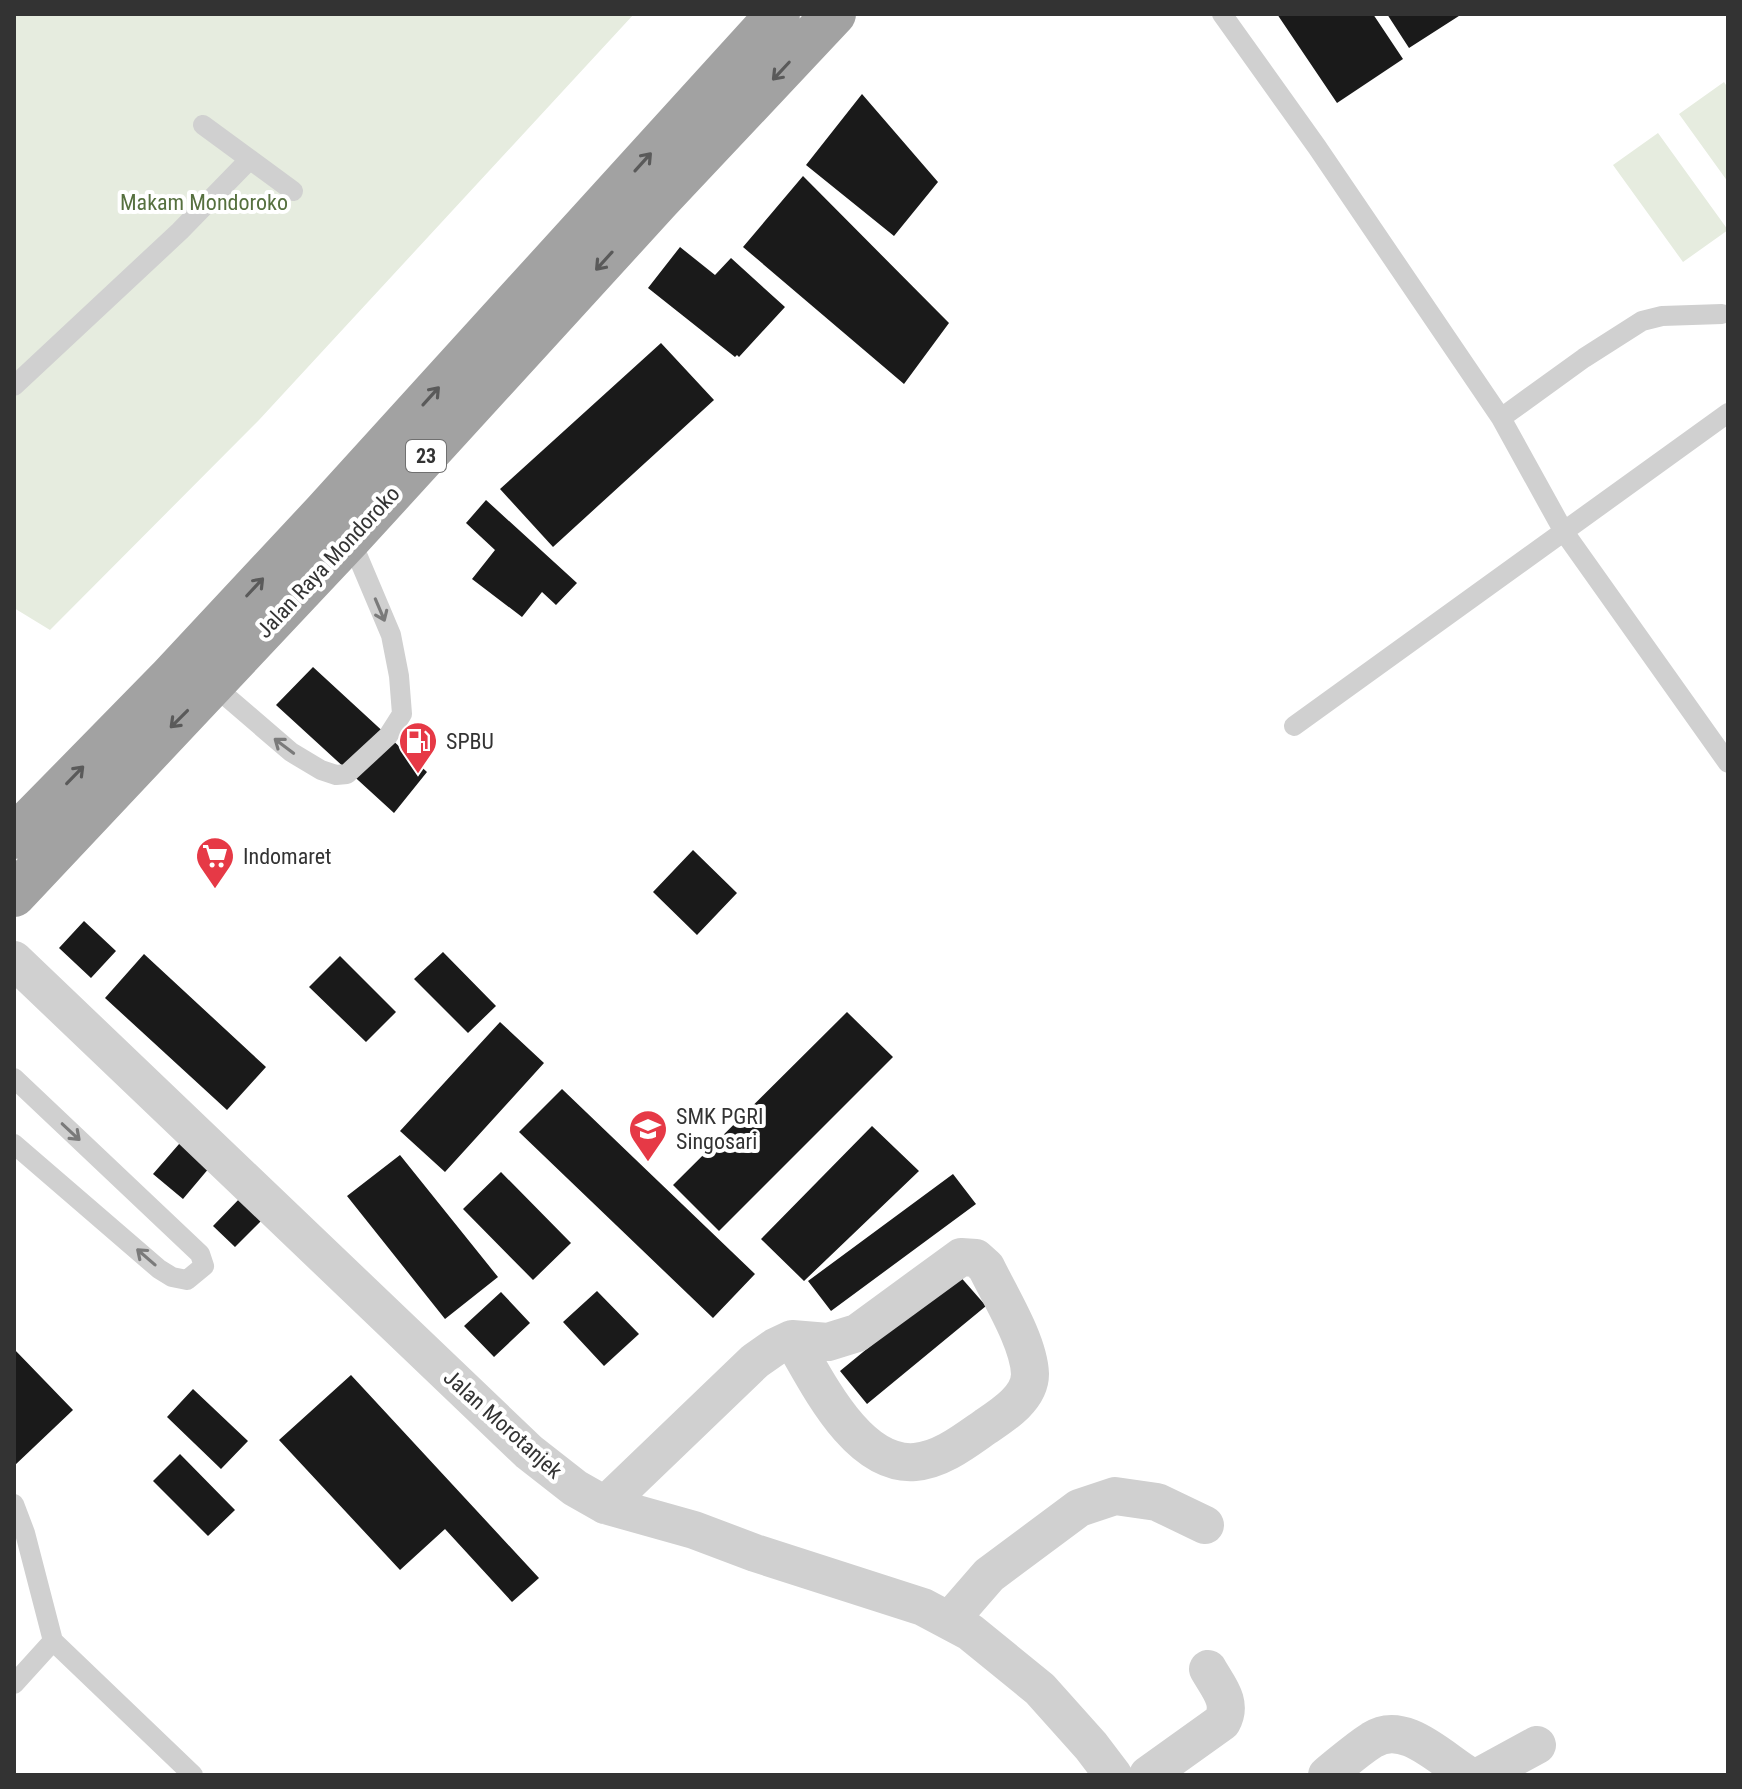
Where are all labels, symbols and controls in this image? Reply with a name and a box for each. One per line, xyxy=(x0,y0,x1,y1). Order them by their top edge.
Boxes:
one-way arrow xyxy=(771,61,790,81)
one-way arrow xyxy=(634,152,652,172)
park label: Makam Mondoroko xyxy=(120,190,288,215)
one-way arrow xyxy=(594,251,613,271)
one-way arrow xyxy=(421,386,439,406)
road number: 23 xyxy=(406,440,446,472)
street label: Jalan Raya Mondoroko xyxy=(251,481,405,643)
one-way arrow xyxy=(245,577,264,597)
one-way arrow xyxy=(374,597,389,622)
one-way arrow xyxy=(170,709,189,729)
fuel station icon: SPBU xyxy=(397,720,439,775)
place label: SPBU xyxy=(446,729,494,754)
one-way arrow xyxy=(274,738,295,755)
one-way arrow xyxy=(65,766,84,785)
supermarket icon: Indomaret xyxy=(194,835,236,890)
place label: Indomaret xyxy=(243,844,332,869)
place label: SMK PGRI Singosari xyxy=(676,1104,763,1154)
school or university icon: SMK PGRI Singosari xyxy=(627,1108,669,1163)
one-way arrow xyxy=(61,1122,81,1141)
one-way arrow xyxy=(136,1249,157,1267)
street label: Jalan Morotanjek xyxy=(439,1364,567,1484)

